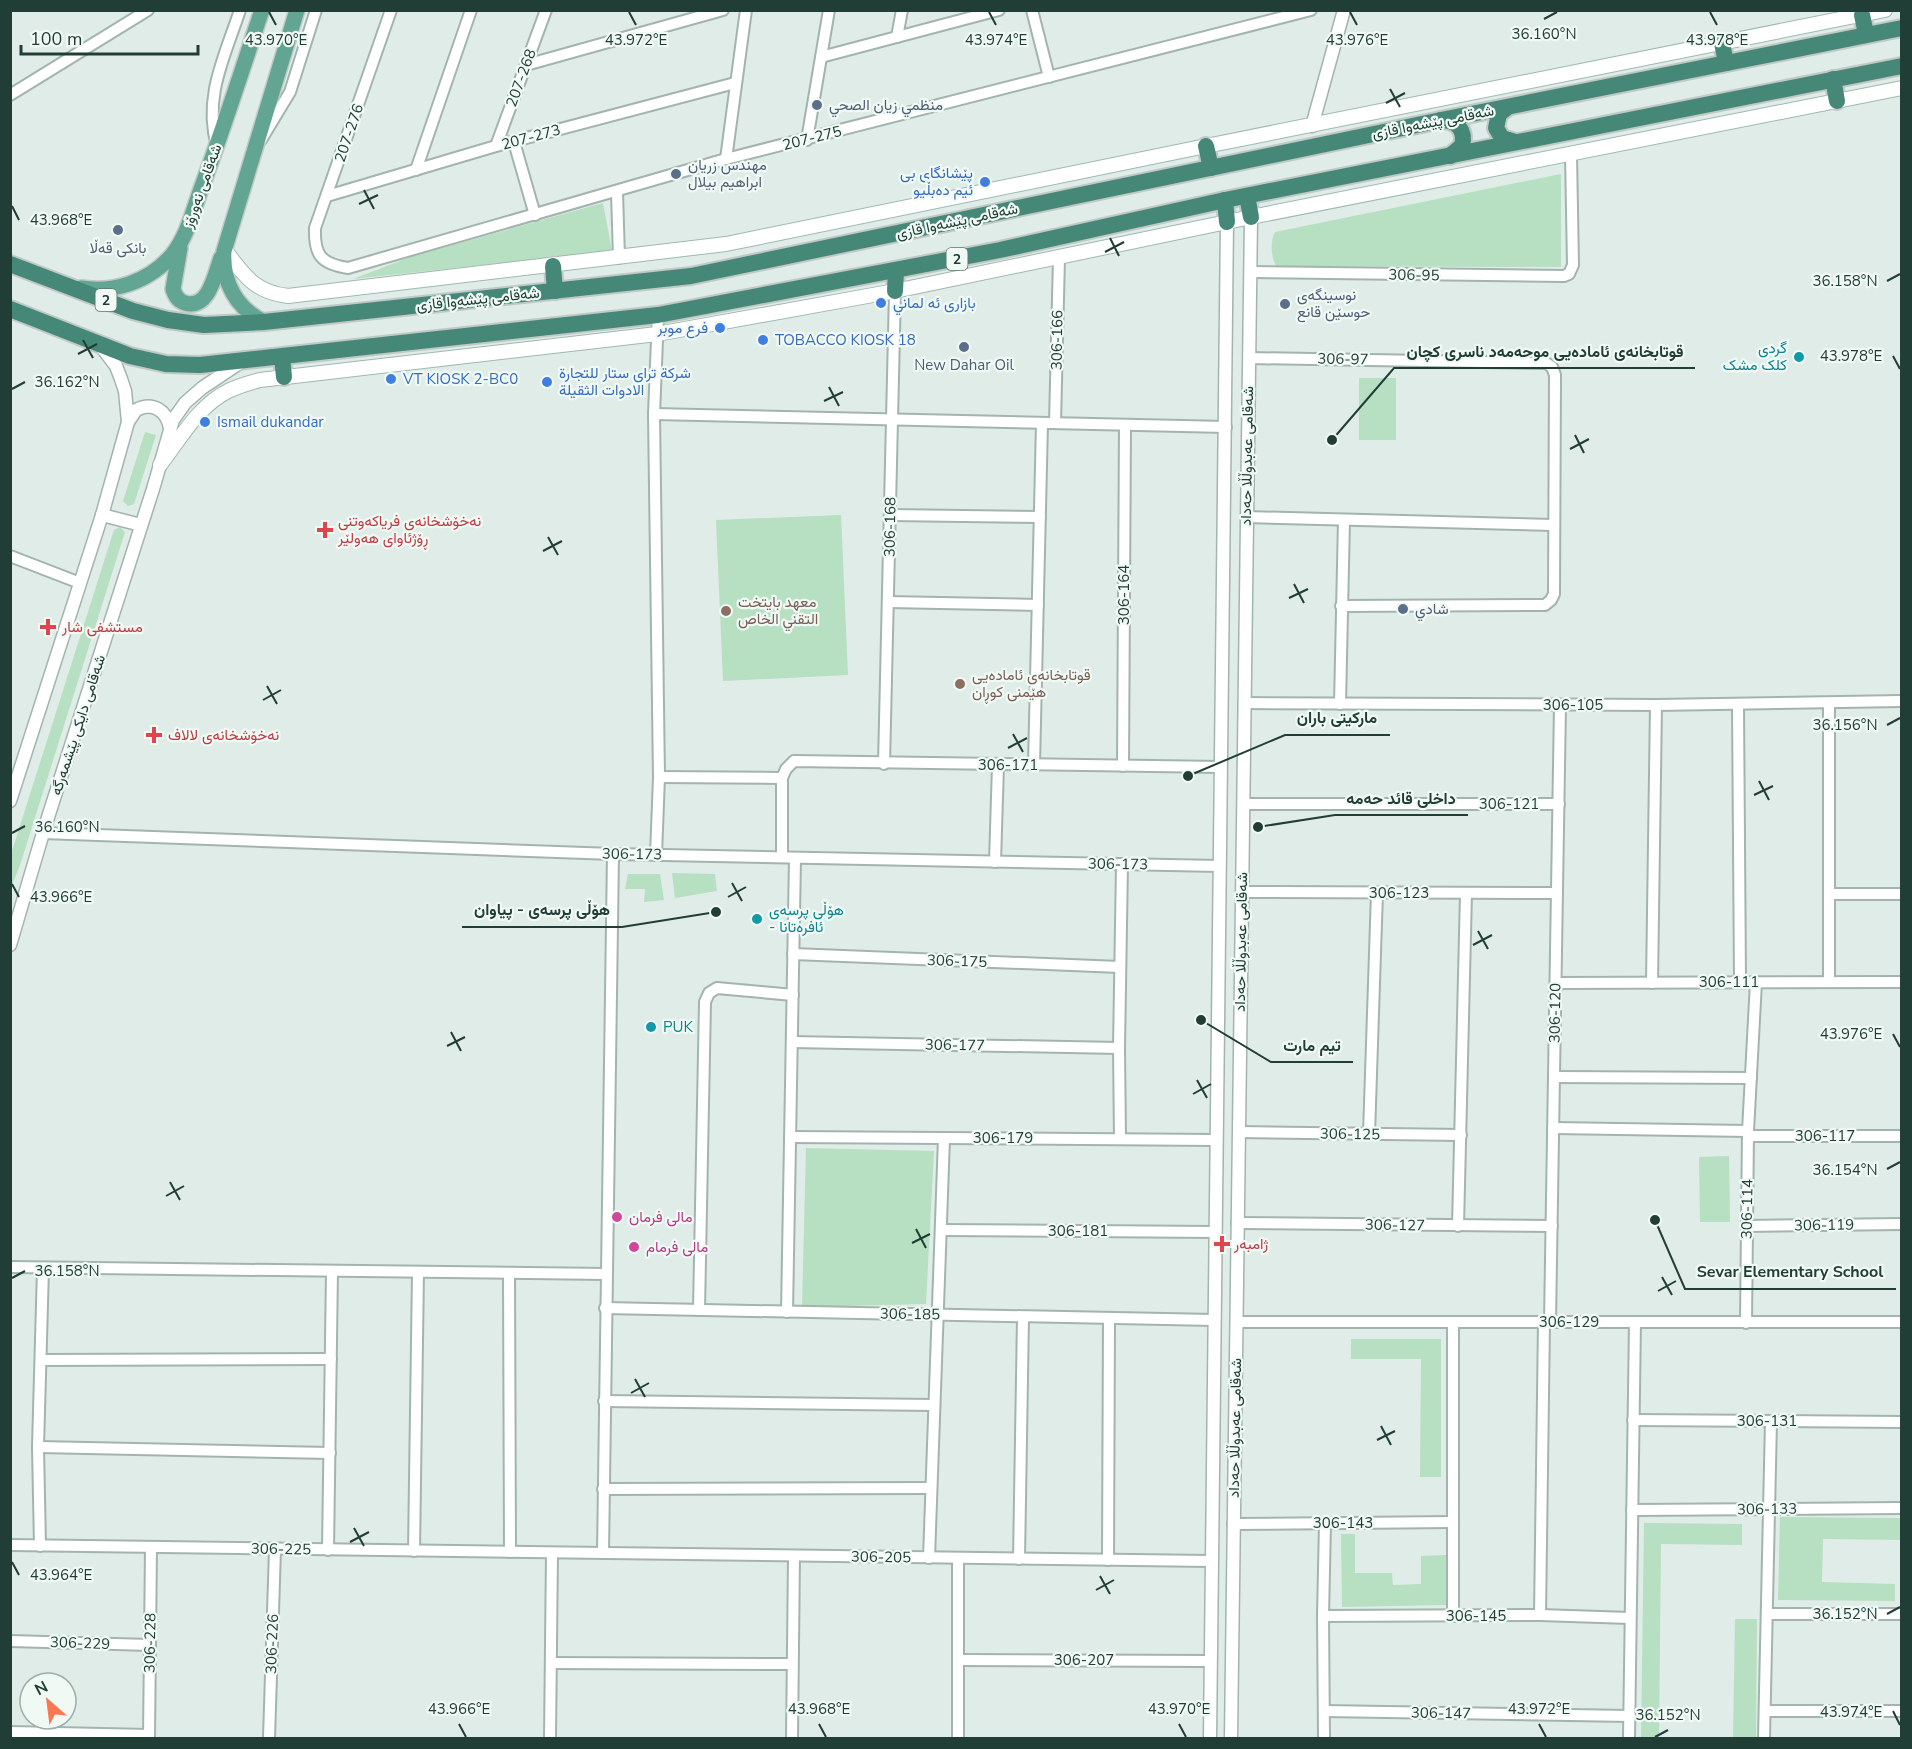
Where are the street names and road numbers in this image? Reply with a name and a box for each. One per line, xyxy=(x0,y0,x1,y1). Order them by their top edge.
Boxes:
street label: 207-268 xyxy=(501,46,541,110)
street label: شەقامی پێشەوا قازی xyxy=(1370,100,1496,144)
street label: 207-276 xyxy=(330,101,368,165)
street label: 207-273 xyxy=(499,120,563,154)
street label: 207-275 xyxy=(780,121,844,155)
street label: شەقامی نەورۆز xyxy=(177,141,226,232)
street label: شەقامی پێشەوا قازی xyxy=(894,198,1020,244)
road number: 2 xyxy=(946,248,968,270)
street label: 306-95 xyxy=(1388,265,1440,285)
street label: شەقامی پێشەوا قازی xyxy=(415,283,541,315)
road number: 2 xyxy=(96,289,116,311)
street label: 306-166 xyxy=(1046,310,1068,370)
street label: 306-97 xyxy=(1317,349,1369,369)
street label: شەقامی عەبدوڵڵا حەداد xyxy=(1236,386,1258,526)
street label: 306-168 xyxy=(879,497,901,557)
street label: 306-164 xyxy=(1114,565,1134,625)
street label: شەقامی دایکی پێشمەرگە xyxy=(46,652,110,798)
street label: 306-105 xyxy=(1543,695,1603,715)
street label: 306-171 xyxy=(978,755,1038,775)
street label: 306-121 xyxy=(1479,794,1539,814)
street label: 306-173 xyxy=(602,843,662,865)
street label: 306-173 xyxy=(1088,853,1148,875)
street label: شەقامی عەبدوڵڵا حەداد xyxy=(1230,872,1252,1012)
street label: 306-123 xyxy=(1369,883,1429,903)
street label: 306-175 xyxy=(926,950,988,972)
street label: 306-111 xyxy=(1699,972,1759,992)
street label: 306-120 xyxy=(1544,983,1566,1043)
street label: 306-177 xyxy=(925,1034,985,1056)
street label: 306-125 xyxy=(1320,1123,1380,1145)
street label: 306-117 xyxy=(1795,1126,1855,1146)
street label: 306-179 xyxy=(973,1128,1033,1148)
street label: 306-114 xyxy=(1736,1179,1758,1239)
street label: 306-127 xyxy=(1365,1214,1425,1236)
street label: 306-119 xyxy=(1794,1214,1854,1236)
street label: 306-181 xyxy=(1048,1221,1108,1241)
street label: 306-185 xyxy=(880,1303,940,1325)
street label: 306-129 xyxy=(1539,1312,1599,1332)
street label: شەقامی عەبدوڵڵا حەداد xyxy=(1224,1358,1246,1498)
street label: 306-131 xyxy=(1737,1411,1797,1431)
street label: 306-133 xyxy=(1737,1498,1797,1520)
street label: 306-143 xyxy=(1313,1513,1373,1533)
street label: 306-225 xyxy=(251,1538,311,1560)
street label: 306-205 xyxy=(851,1546,911,1568)
street label: 306-145 xyxy=(1446,1606,1506,1626)
street label: 306-228 xyxy=(139,1613,161,1673)
street label: 306-226 xyxy=(261,1613,283,1675)
street label: 306-229 xyxy=(49,1632,111,1654)
street label: 306-207 xyxy=(1054,1650,1114,1670)
street label: 306-147 xyxy=(1411,1702,1471,1724)

